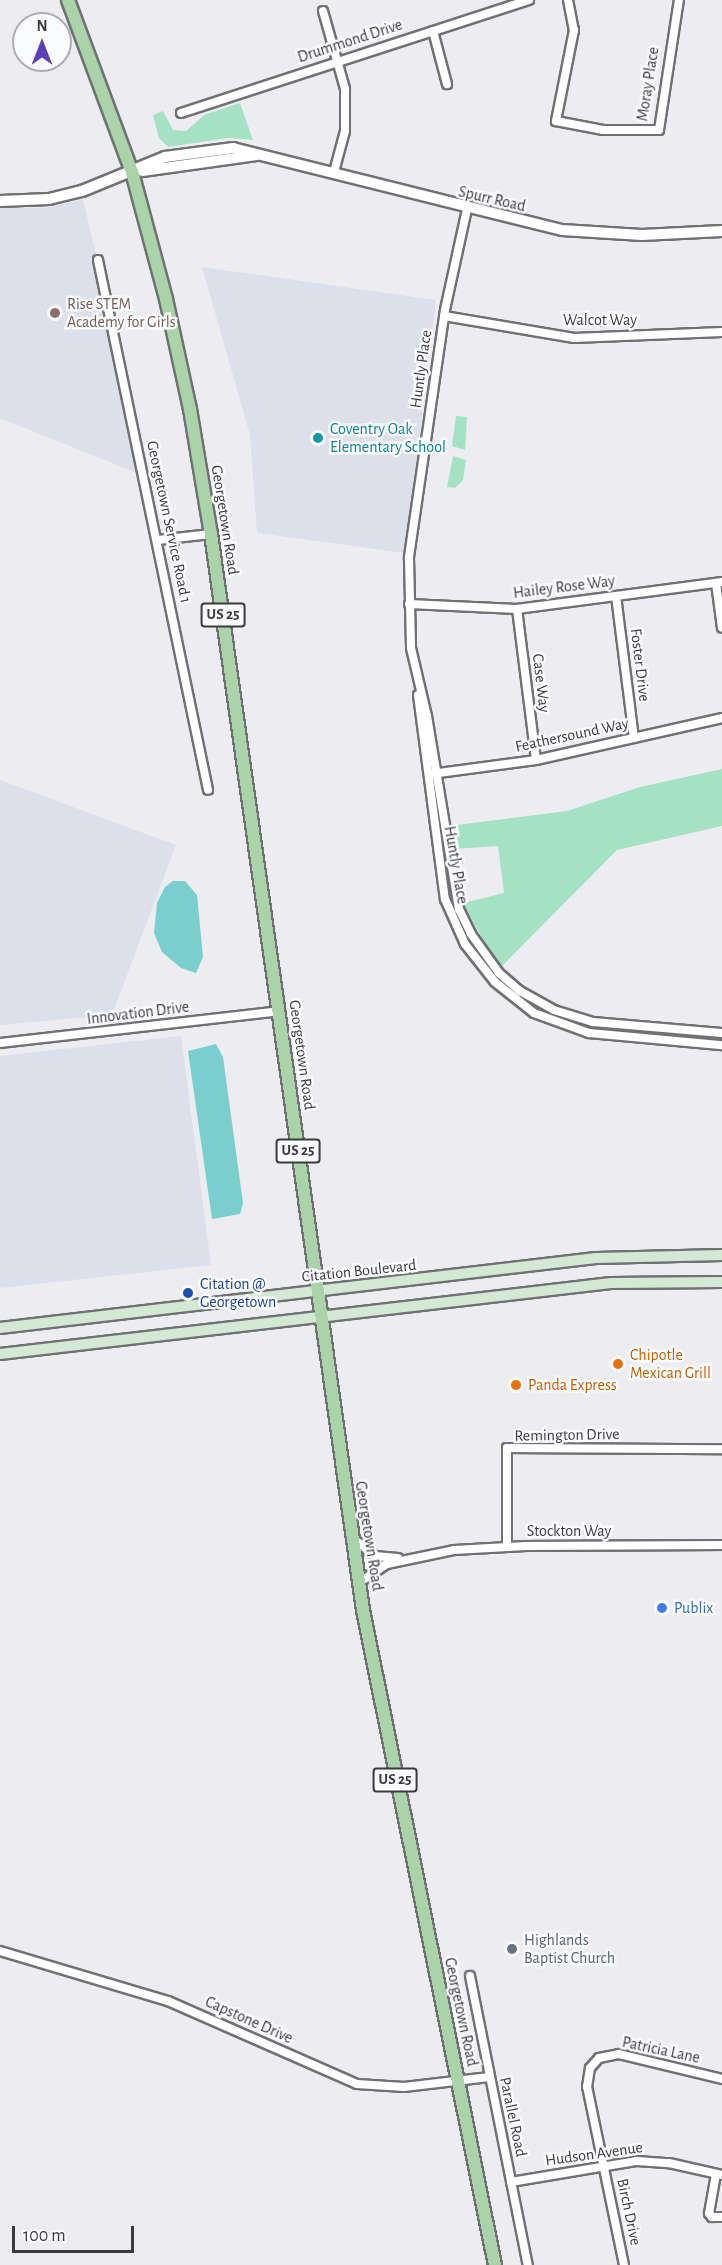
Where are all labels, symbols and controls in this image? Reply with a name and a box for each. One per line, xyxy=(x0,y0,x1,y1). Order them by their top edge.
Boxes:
north arrow xyxy=(12,12,72,72)
street label: Drummond Drive xyxy=(295,15,405,67)
text: N xyxy=(36,18,48,34)
street label: Moray Place xyxy=(633,46,663,122)
street label: Spurr Road xyxy=(456,182,528,216)
place label: Rise STEM Academy for Girls xyxy=(67,294,176,332)
marker: Rise STEM Academy for Girls xyxy=(48,306,62,320)
street label: Walcot Way xyxy=(563,310,637,330)
street label: Huntly Place xyxy=(406,329,436,409)
place label: Coventry Oak Elementary School xyxy=(330,419,446,457)
marker: Coventry Oak Elementary School xyxy=(311,431,325,445)
street label: Georgetown Service Road 1 xyxy=(142,439,196,605)
street label: Georgetown Road xyxy=(207,464,243,576)
street label: Hailey Rose Way xyxy=(512,571,616,603)
road number: US 25 xyxy=(200,603,246,627)
street label: Foster Drive xyxy=(626,627,654,703)
street label: Case Way xyxy=(528,653,554,713)
street label: Feathersound Way xyxy=(514,714,630,756)
street label: Huntly Place xyxy=(440,825,472,905)
street label: Innovation Drive xyxy=(86,997,190,1029)
street label: Georgetown Road xyxy=(285,999,319,1111)
road number: US 25 xyxy=(276,1139,320,1163)
street label: Citation Boulevard xyxy=(301,1255,417,1287)
place label: Citation @ Georgetown xyxy=(200,1274,276,1312)
marker: Citation @ Georgetown xyxy=(181,1286,195,1300)
place label: Chipotle Mexican Grill xyxy=(630,1345,711,1383)
marker: Chipotle Mexican Grill xyxy=(611,1357,625,1371)
place label: Panda Express xyxy=(528,1375,617,1395)
marker: Panda Express xyxy=(509,1378,523,1392)
street label: Remington Drive xyxy=(514,1424,620,1446)
street label: Georgetown Road xyxy=(351,1480,387,1592)
street label: Stockton Way xyxy=(527,1521,611,1541)
place label: Publix xyxy=(674,1598,713,1618)
marker: Publix xyxy=(655,1601,669,1615)
road number: US 25 xyxy=(372,1768,418,1792)
place label: Highlands Baptist Church xyxy=(524,1930,615,1968)
marker: Highlands Baptist Church xyxy=(505,1942,519,1956)
street label: Georgetown Road xyxy=(440,1956,482,2068)
street label: Capstone Drive xyxy=(202,1992,296,2048)
street label: Patricia Lane xyxy=(620,2032,702,2068)
street label: Parallel Road xyxy=(495,2075,531,2159)
street label: Hudson Avenue xyxy=(544,2138,644,2170)
street label: Birch Drive xyxy=(613,2177,645,2247)
scale bar xyxy=(15,2214,136,2252)
text: 100 m xyxy=(23,2227,66,2245)

